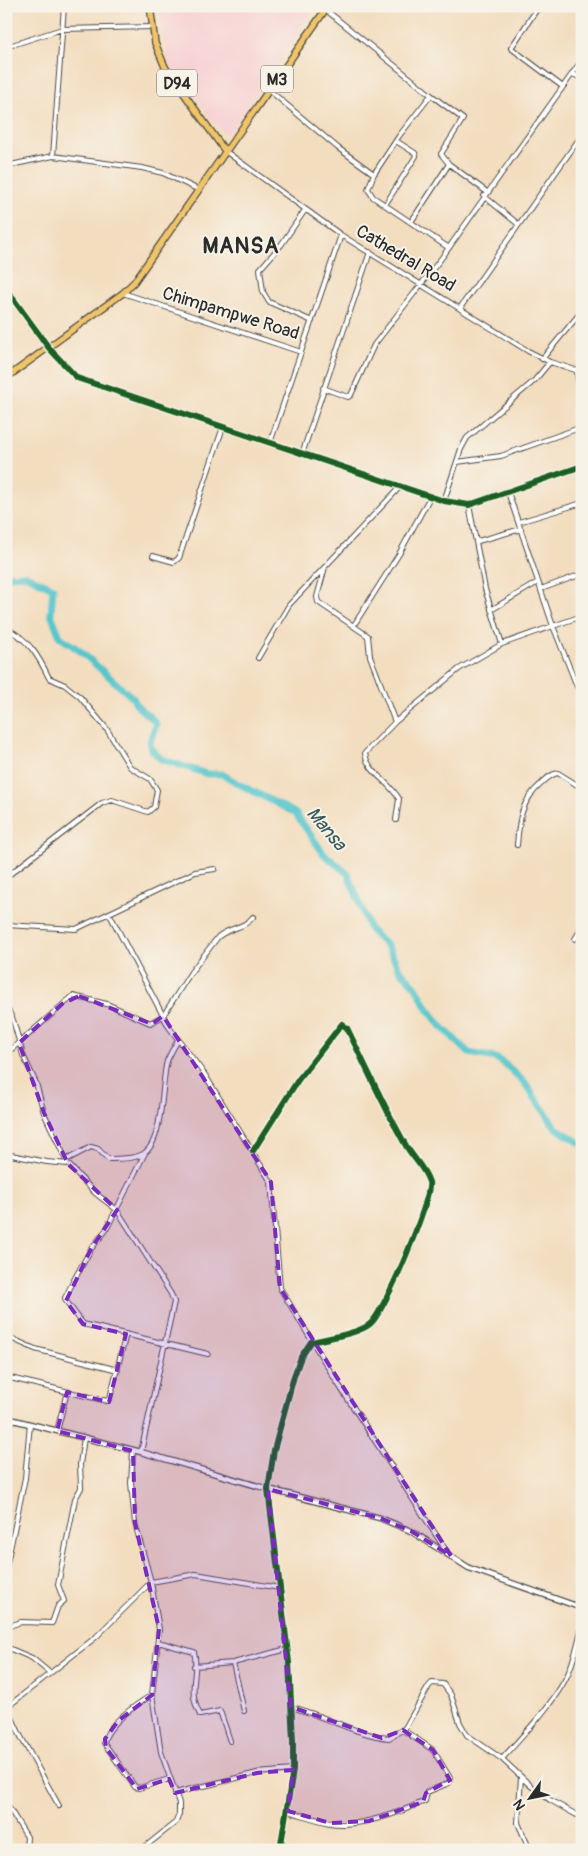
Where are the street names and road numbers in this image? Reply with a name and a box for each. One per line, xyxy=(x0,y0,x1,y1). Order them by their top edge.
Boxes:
road number: M3 xyxy=(261,66,293,92)
road number: D94 xyxy=(157,70,197,96)
street label: Cathedral Road xyxy=(352,220,460,297)
street label: Chimpampwe Road xyxy=(160,282,302,345)

